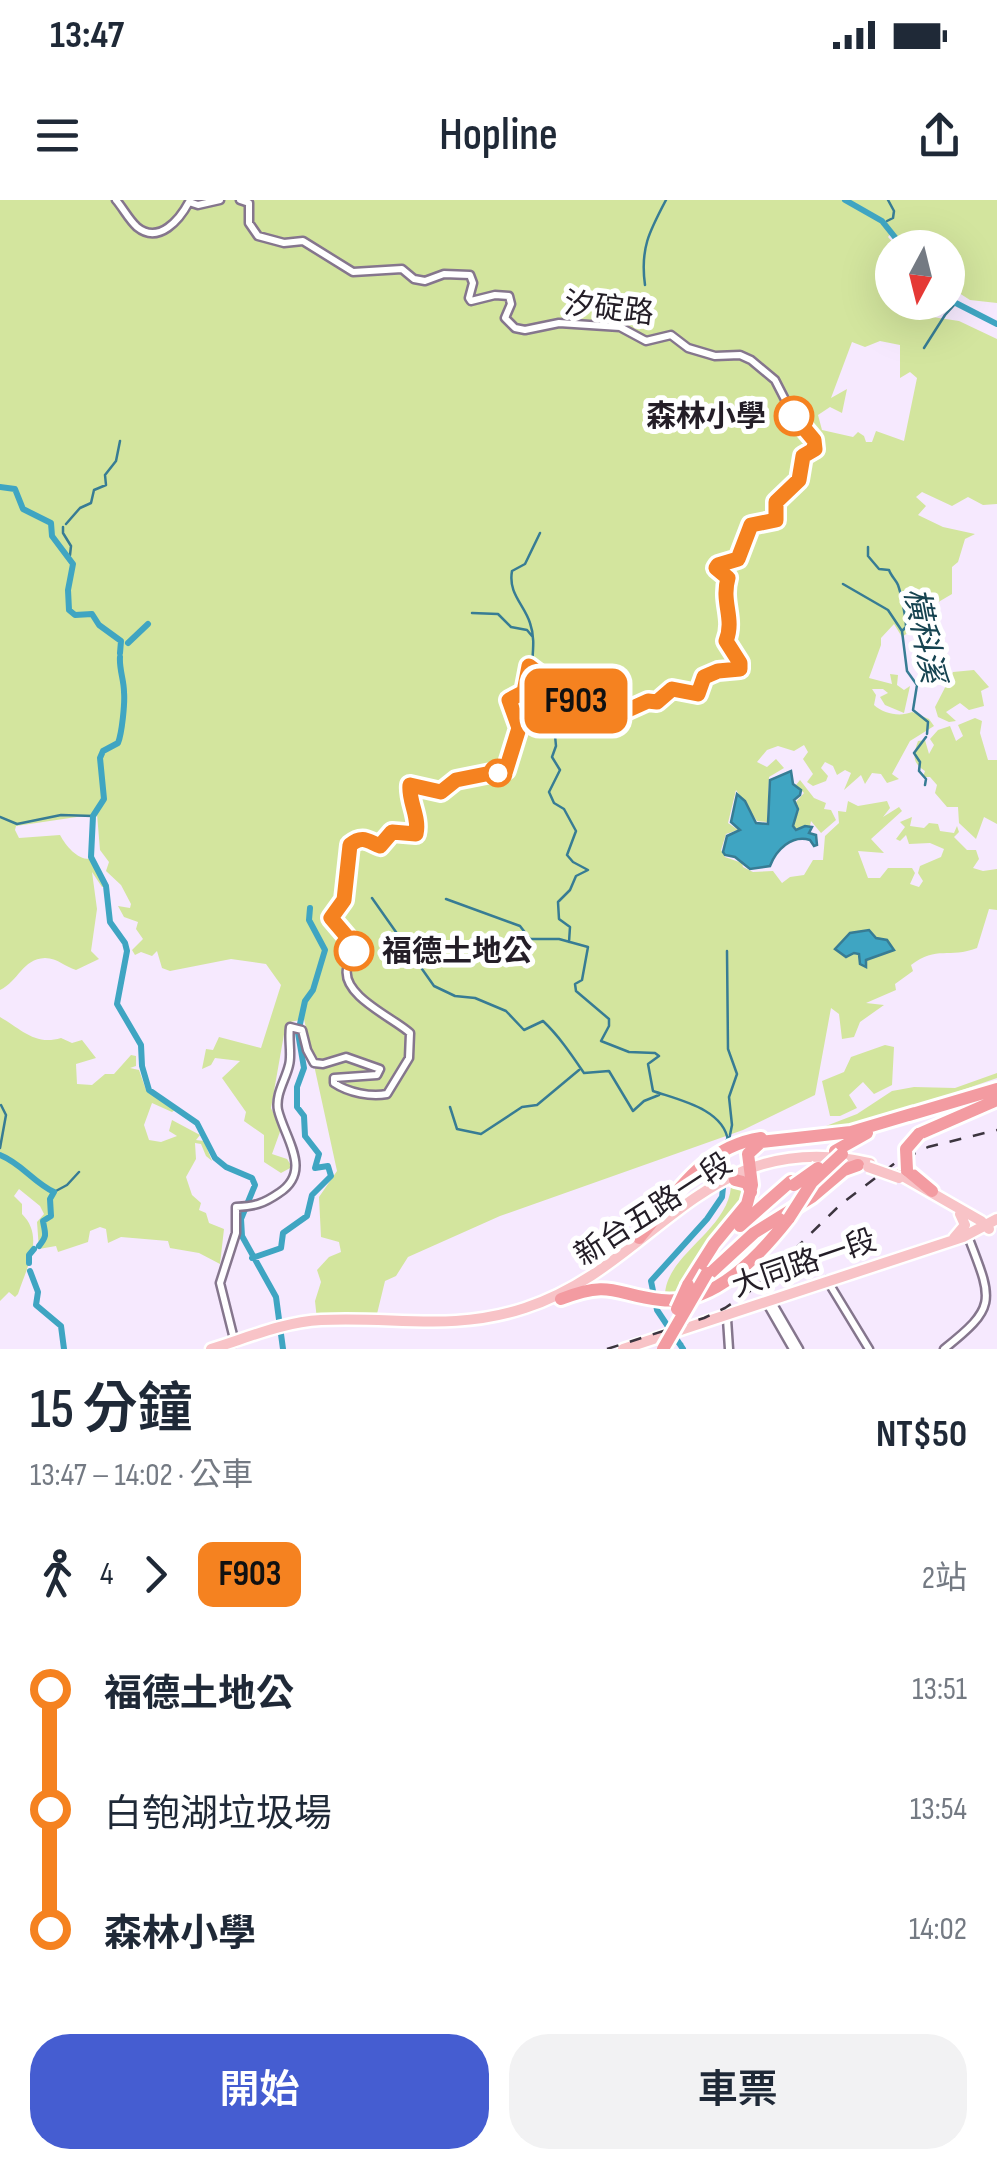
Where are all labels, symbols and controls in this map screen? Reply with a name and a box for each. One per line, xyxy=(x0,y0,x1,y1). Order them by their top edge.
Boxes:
text: 13:47 xyxy=(50,13,124,58)
icon: menu xyxy=(30,108,85,163)
text: Hopline xyxy=(439,108,558,163)
icon: share xyxy=(912,108,967,163)
north arrow xyxy=(875,230,965,320)
map controls xyxy=(875,230,965,320)
street label: 汐碇路 xyxy=(562,286,656,332)
marker: 森林小學 xyxy=(775,397,813,435)
place label: 森林小學 xyxy=(646,399,766,435)
water label: 橫科溪 xyxy=(895,584,953,690)
line badge: F903 xyxy=(506,668,646,734)
text: F903 xyxy=(544,680,608,723)
unlabelled marker xyxy=(485,760,511,786)
marker: 福德土地公 xyxy=(335,932,373,970)
place label: 福德土地公 xyxy=(382,934,532,970)
street label: 新台五路一段 xyxy=(568,1146,739,1274)
street label: 大同路一段 xyxy=(728,1223,881,1305)
text: 15 分鐘 xyxy=(30,1377,193,1444)
text: NT$50 xyxy=(876,1412,967,1457)
text: 13:47 – 14:02 · 公車 xyxy=(30,1456,253,1495)
icon: walk xyxy=(30,1547,85,1602)
icon: forward xyxy=(128,1547,183,1602)
text: F903 xyxy=(218,1553,281,1596)
text: 4 xyxy=(100,1555,113,1594)
text: 2站 xyxy=(922,1559,967,1598)
text: 13:51 xyxy=(912,1670,967,1709)
text: 福德土地公 xyxy=(104,1672,294,1717)
text: 13:54 xyxy=(910,1790,967,1829)
text: 白匏湖垃圾場 xyxy=(104,1792,332,1837)
text: 14:02 xyxy=(909,1910,967,1949)
text: 森林小學 xyxy=(104,1912,256,1957)
button: 開始 xyxy=(30,2034,489,2149)
button: 車票 xyxy=(509,2034,967,2149)

